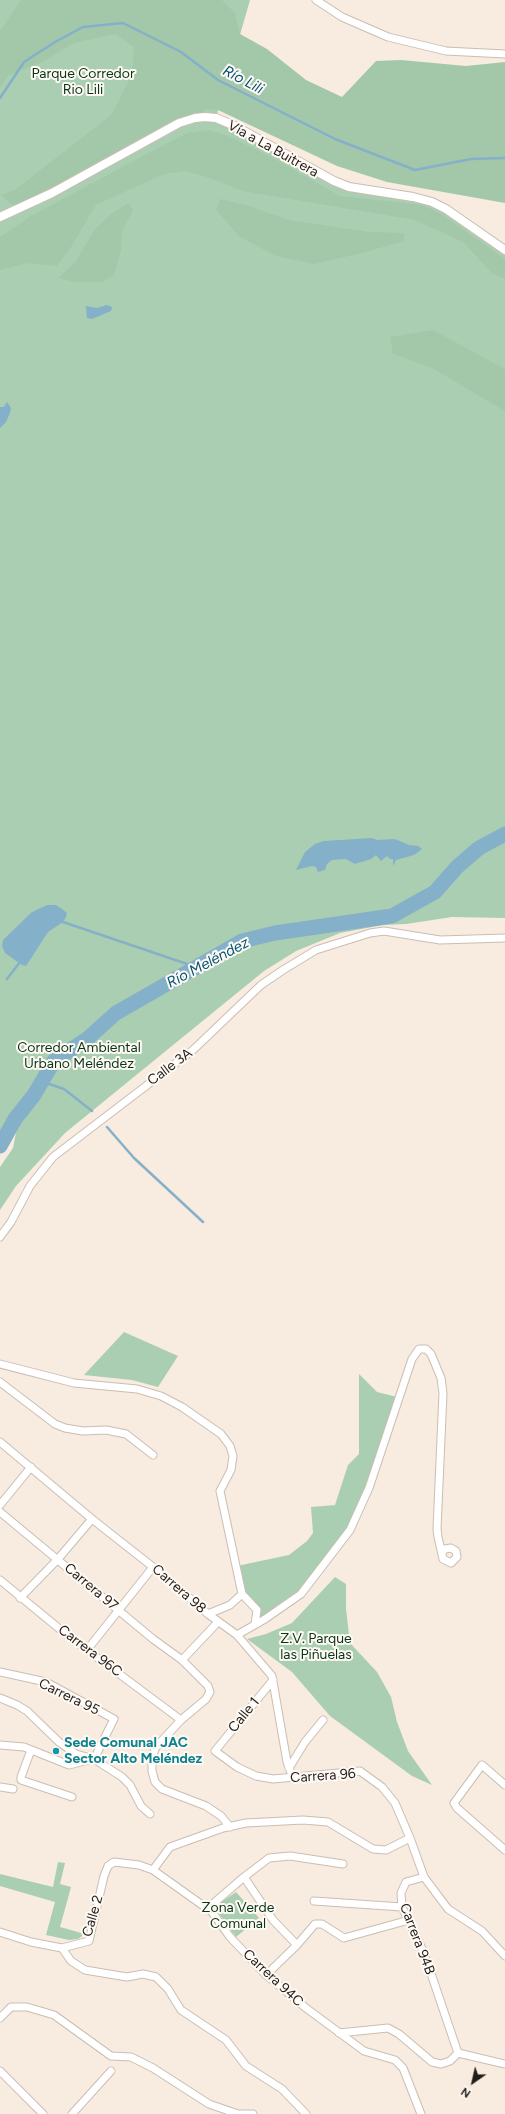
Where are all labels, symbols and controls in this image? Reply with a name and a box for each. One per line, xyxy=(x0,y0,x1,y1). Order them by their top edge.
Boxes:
water label: Río Lili xyxy=(220,62,266,98)
park label: Parque Corredor Rio Lili xyxy=(31,66,135,98)
street label: Vía a La Buitrera xyxy=(225,117,321,181)
water label: Río Meléndez xyxy=(164,934,252,992)
park label: Corredor Ambiental Urbano Meléndez xyxy=(17,1040,141,1072)
street label: Calle 3A xyxy=(144,1045,196,1089)
street label: Carrera 97 xyxy=(61,1560,121,1614)
street label: Carrera 98 xyxy=(149,1561,209,1617)
street label: Carrera 96C xyxy=(55,1622,125,1680)
park label: Z.V. Parque las Piñuelas xyxy=(280,1631,352,1664)
street label: Carrera 95 xyxy=(36,1675,102,1719)
street label: Calle 1 xyxy=(225,1694,263,1736)
place label: Sede Comunal JAC Sector Alto Meléndez xyxy=(64,1735,202,1768)
marker: Sede Comunal JAC Sector Alto Meléndez xyxy=(51,1746,61,1756)
street label: Carrera 96 xyxy=(290,1765,356,1787)
street label: Calle 2 xyxy=(79,1893,107,1939)
park label: Zona Verde Comunal xyxy=(202,1900,274,1932)
street label: Carrera 94B xyxy=(396,1901,438,1977)
street label: Carrera 94C xyxy=(239,1946,307,2010)
north arrow xyxy=(453,2062,493,2102)
text: N xyxy=(459,2085,473,2100)

